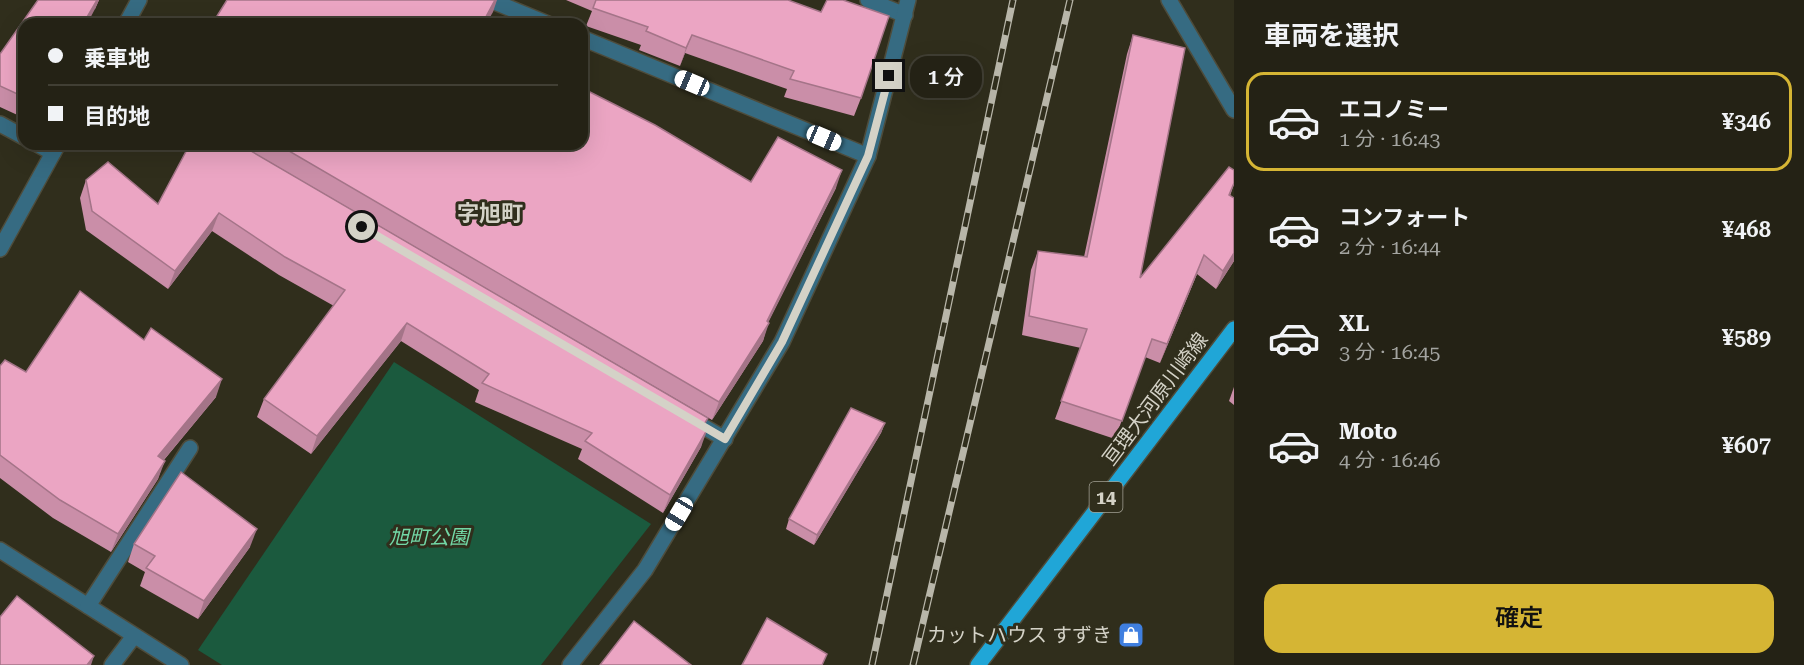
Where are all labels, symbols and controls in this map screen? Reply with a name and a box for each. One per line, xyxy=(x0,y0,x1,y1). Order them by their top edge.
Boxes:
text: 車両を選択 xyxy=(1264,20,1399,52)
text: 乗車地 xyxy=(84,46,150,71)
callout: 1 分 xyxy=(910,55,982,97)
route end xyxy=(875,62,902,89)
text: 1 分 xyxy=(928,65,964,89)
car xyxy=(672,68,712,98)
icon: car xyxy=(1267,95,1321,149)
text: エコノミー xyxy=(1339,97,1449,122)
text: 目的地 xyxy=(84,104,150,129)
text: ¥346 xyxy=(1722,109,1771,134)
car xyxy=(804,123,844,153)
text: 1 分 · 16:43 xyxy=(1339,127,1440,151)
district label: 字旭町 xyxy=(457,201,523,226)
icon: car xyxy=(1267,203,1321,257)
text: コンフォート xyxy=(1339,205,1470,230)
route start xyxy=(348,213,375,240)
text: ¥468 xyxy=(1722,217,1771,242)
text: 2 分 · 16:44 xyxy=(1339,235,1440,259)
icon: car xyxy=(1267,311,1321,365)
text: XL xyxy=(1339,311,1369,336)
text: ¥589 xyxy=(1722,325,1771,350)
street label: 亘理大河原川崎線 xyxy=(1097,328,1213,470)
text: 3 分 · 16:45 xyxy=(1339,340,1440,364)
icon: car xyxy=(1267,419,1321,473)
text: Moto xyxy=(1339,419,1397,444)
text: ¥607 xyxy=(1722,433,1771,458)
text: 4 分 · 16:46 xyxy=(1339,448,1440,472)
road number: 14 xyxy=(1090,482,1122,512)
car xyxy=(662,494,696,534)
park label: 旭町公園 xyxy=(389,525,472,549)
button: 確定 xyxy=(1264,584,1774,653)
shop icon: カットハウス すずき xyxy=(1116,620,1146,650)
place label: カットハウス すずき xyxy=(927,623,1112,647)

